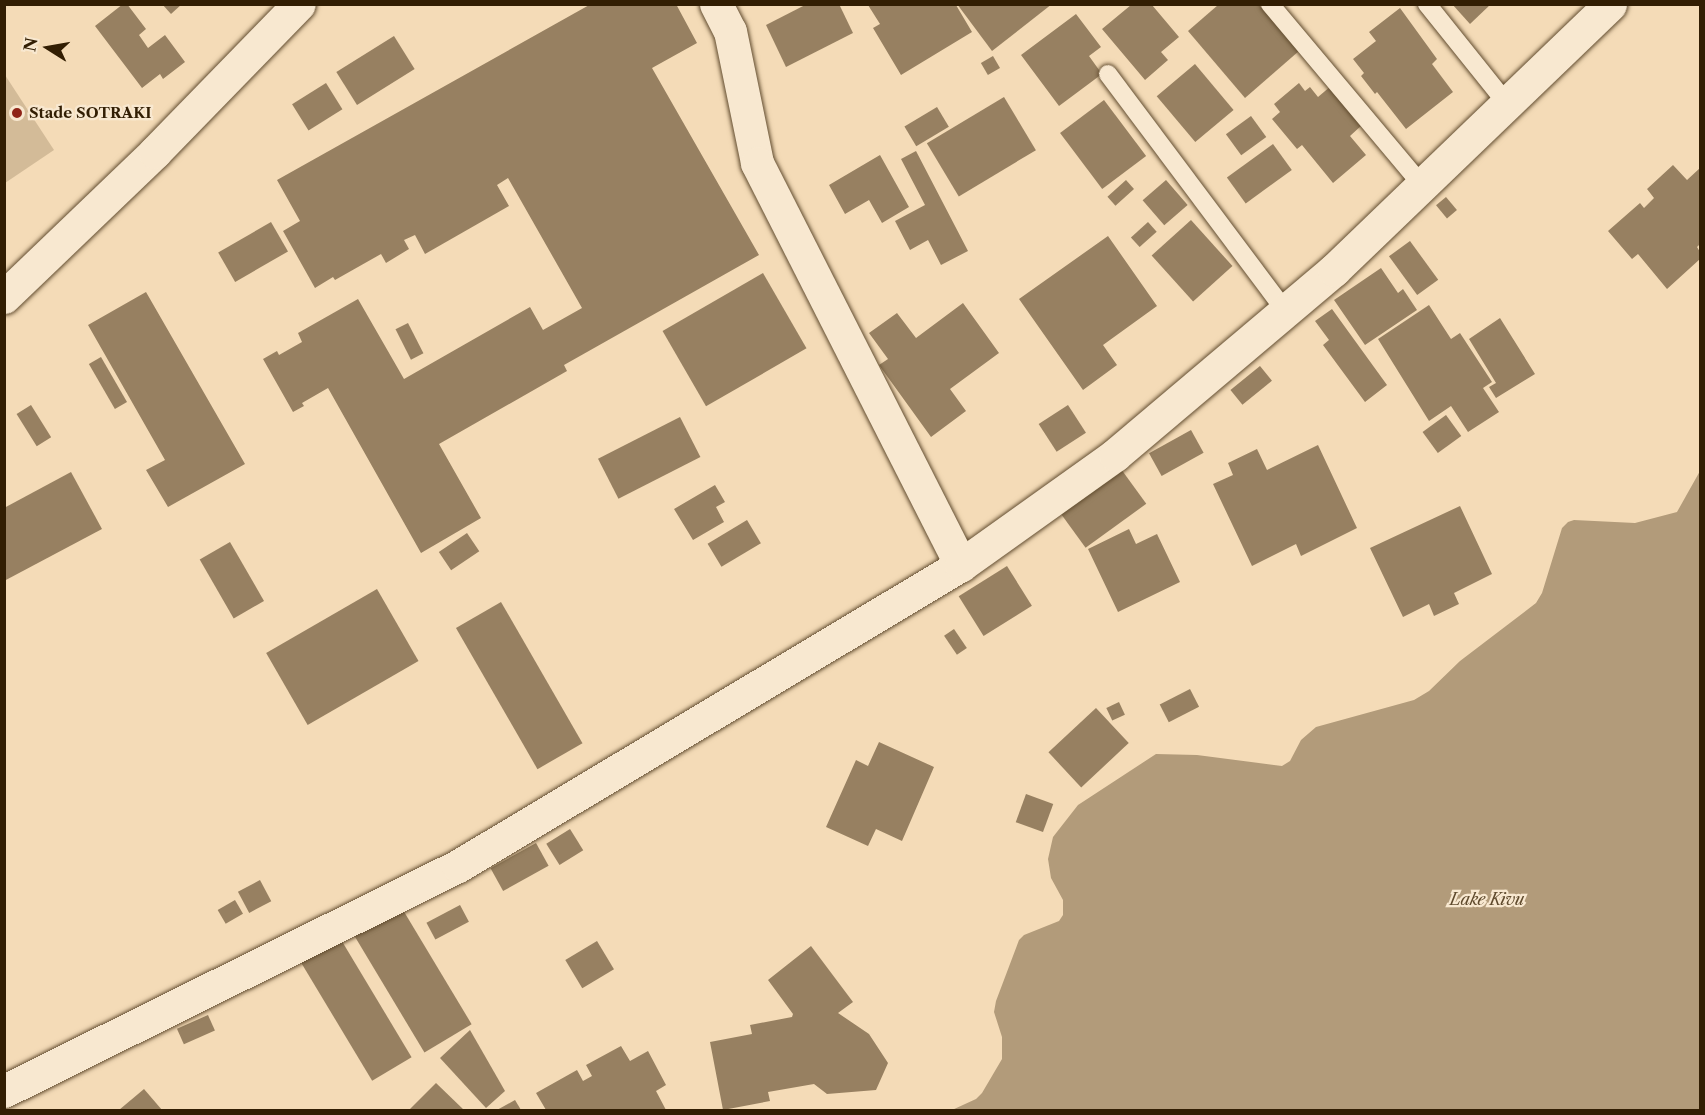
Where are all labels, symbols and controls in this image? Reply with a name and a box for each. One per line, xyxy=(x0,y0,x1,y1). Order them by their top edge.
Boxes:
north arrow xyxy=(18,18,78,78)
text: N xyxy=(19,36,41,53)
place label: Stade SOTRAKI xyxy=(29,104,152,122)
marker: Stade SOTRAKI xyxy=(10,106,24,120)
water label: Lake Kivu xyxy=(1450,889,1524,909)

